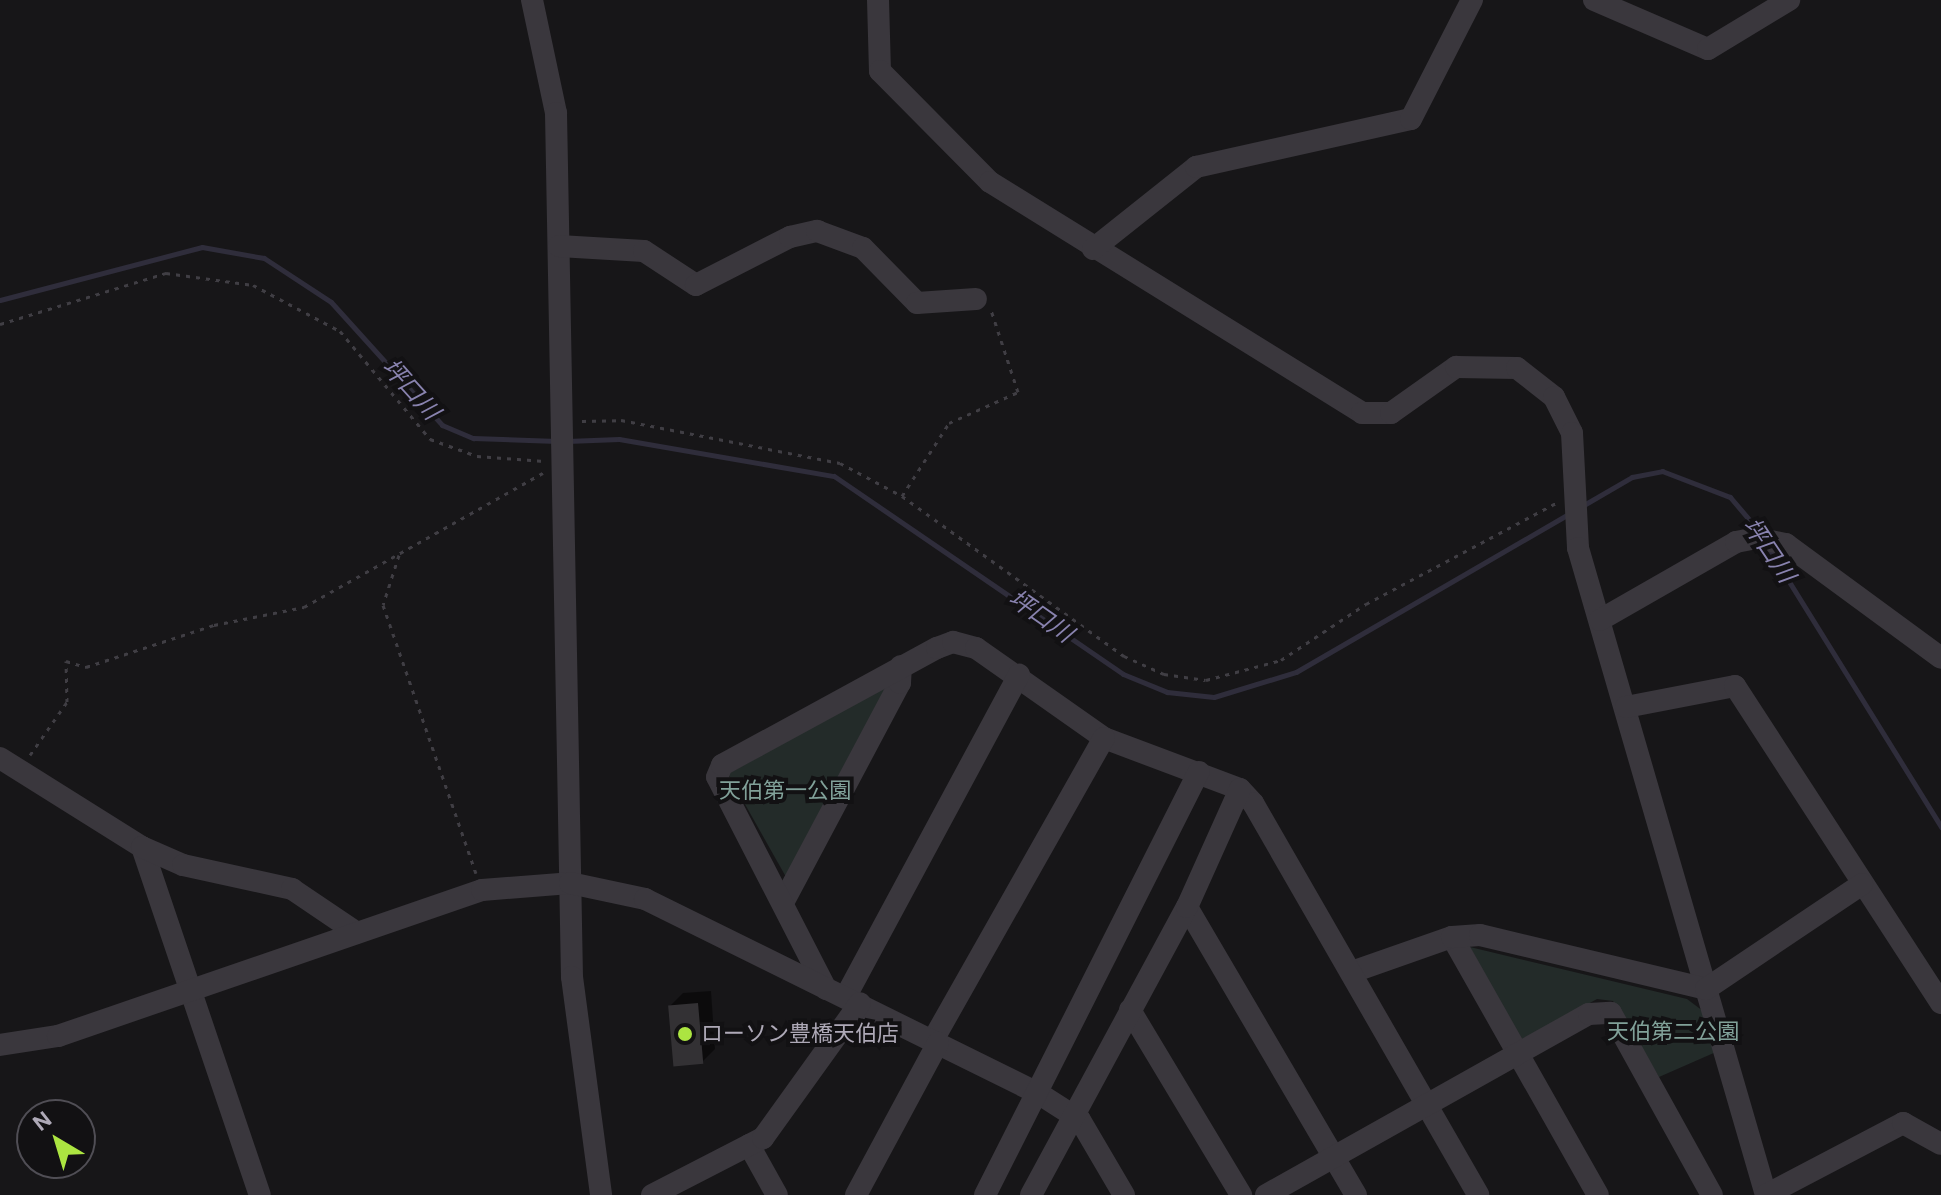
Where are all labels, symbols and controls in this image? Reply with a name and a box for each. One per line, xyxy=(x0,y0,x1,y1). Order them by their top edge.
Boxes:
water label: 坪口川 xyxy=(376,353,446,425)
water label: 坪口川 xyxy=(1737,512,1801,588)
water label: 坪口川 xyxy=(1003,584,1079,648)
park label: 天伯第一公園 xyxy=(719,778,851,804)
park label: 天伯第二公園 xyxy=(1607,1019,1739,1045)
place label: ローソン豊橋天伯店 xyxy=(701,1021,899,1047)
marker: ローソン豊橋天伯店 xyxy=(676,1025,694,1043)
north arrow xyxy=(16,1099,96,1179)
text: N xyxy=(27,1105,57,1138)

